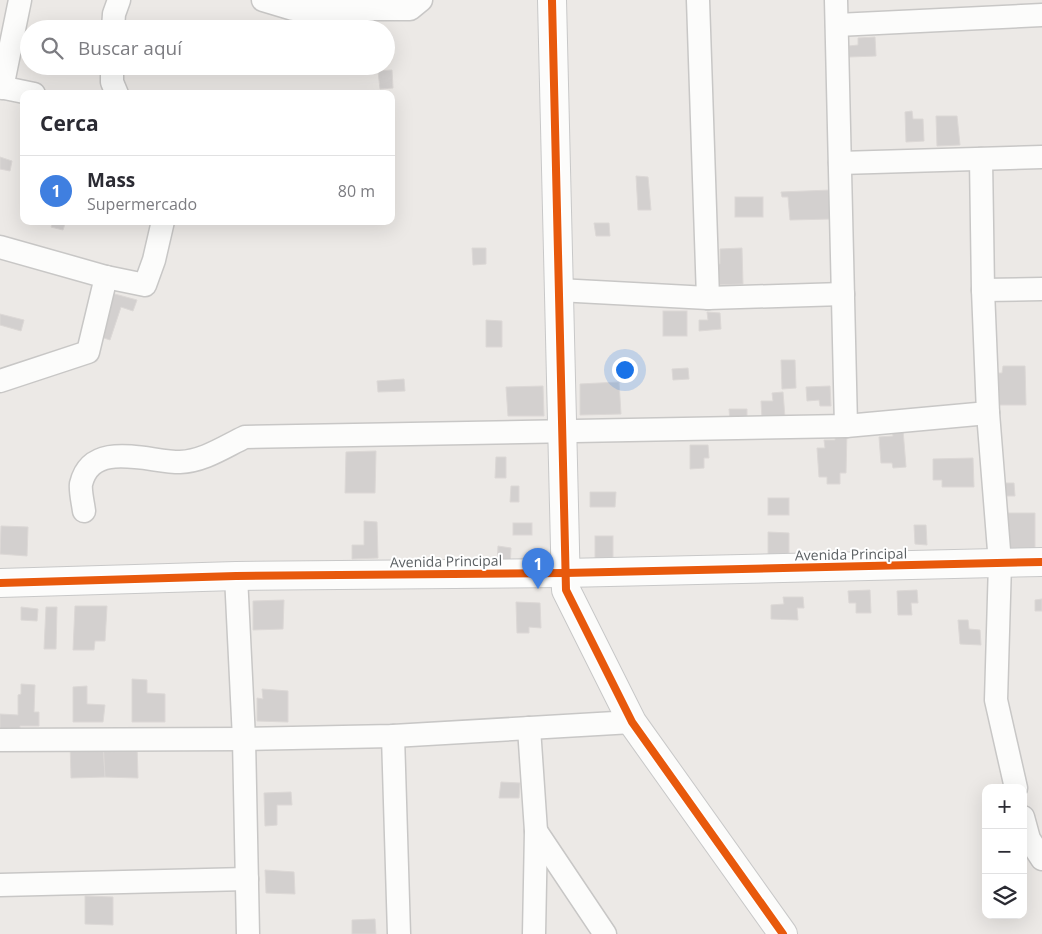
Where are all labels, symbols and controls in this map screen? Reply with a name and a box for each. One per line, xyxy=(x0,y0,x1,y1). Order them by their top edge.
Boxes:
search box xyxy=(20,20,395,75)
icon: search xyxy=(38,34,66,62)
text: Buscar aquí xyxy=(78,35,182,61)
text: Cerca xyxy=(40,109,99,137)
text: Mass xyxy=(87,167,135,193)
text: 1 xyxy=(51,180,61,202)
text: 80 m xyxy=(338,180,375,202)
text: Supermercado xyxy=(87,193,197,215)
your location xyxy=(612,357,638,383)
street label: Avenida Principal xyxy=(795,544,907,564)
pin: 1 xyxy=(522,548,554,589)
street label: Avenida Principal xyxy=(390,551,502,571)
map controls xyxy=(982,784,1027,919)
button: + xyxy=(982,784,1027,829)
button: − xyxy=(982,829,1027,874)
button: layers xyxy=(982,874,1027,919)

